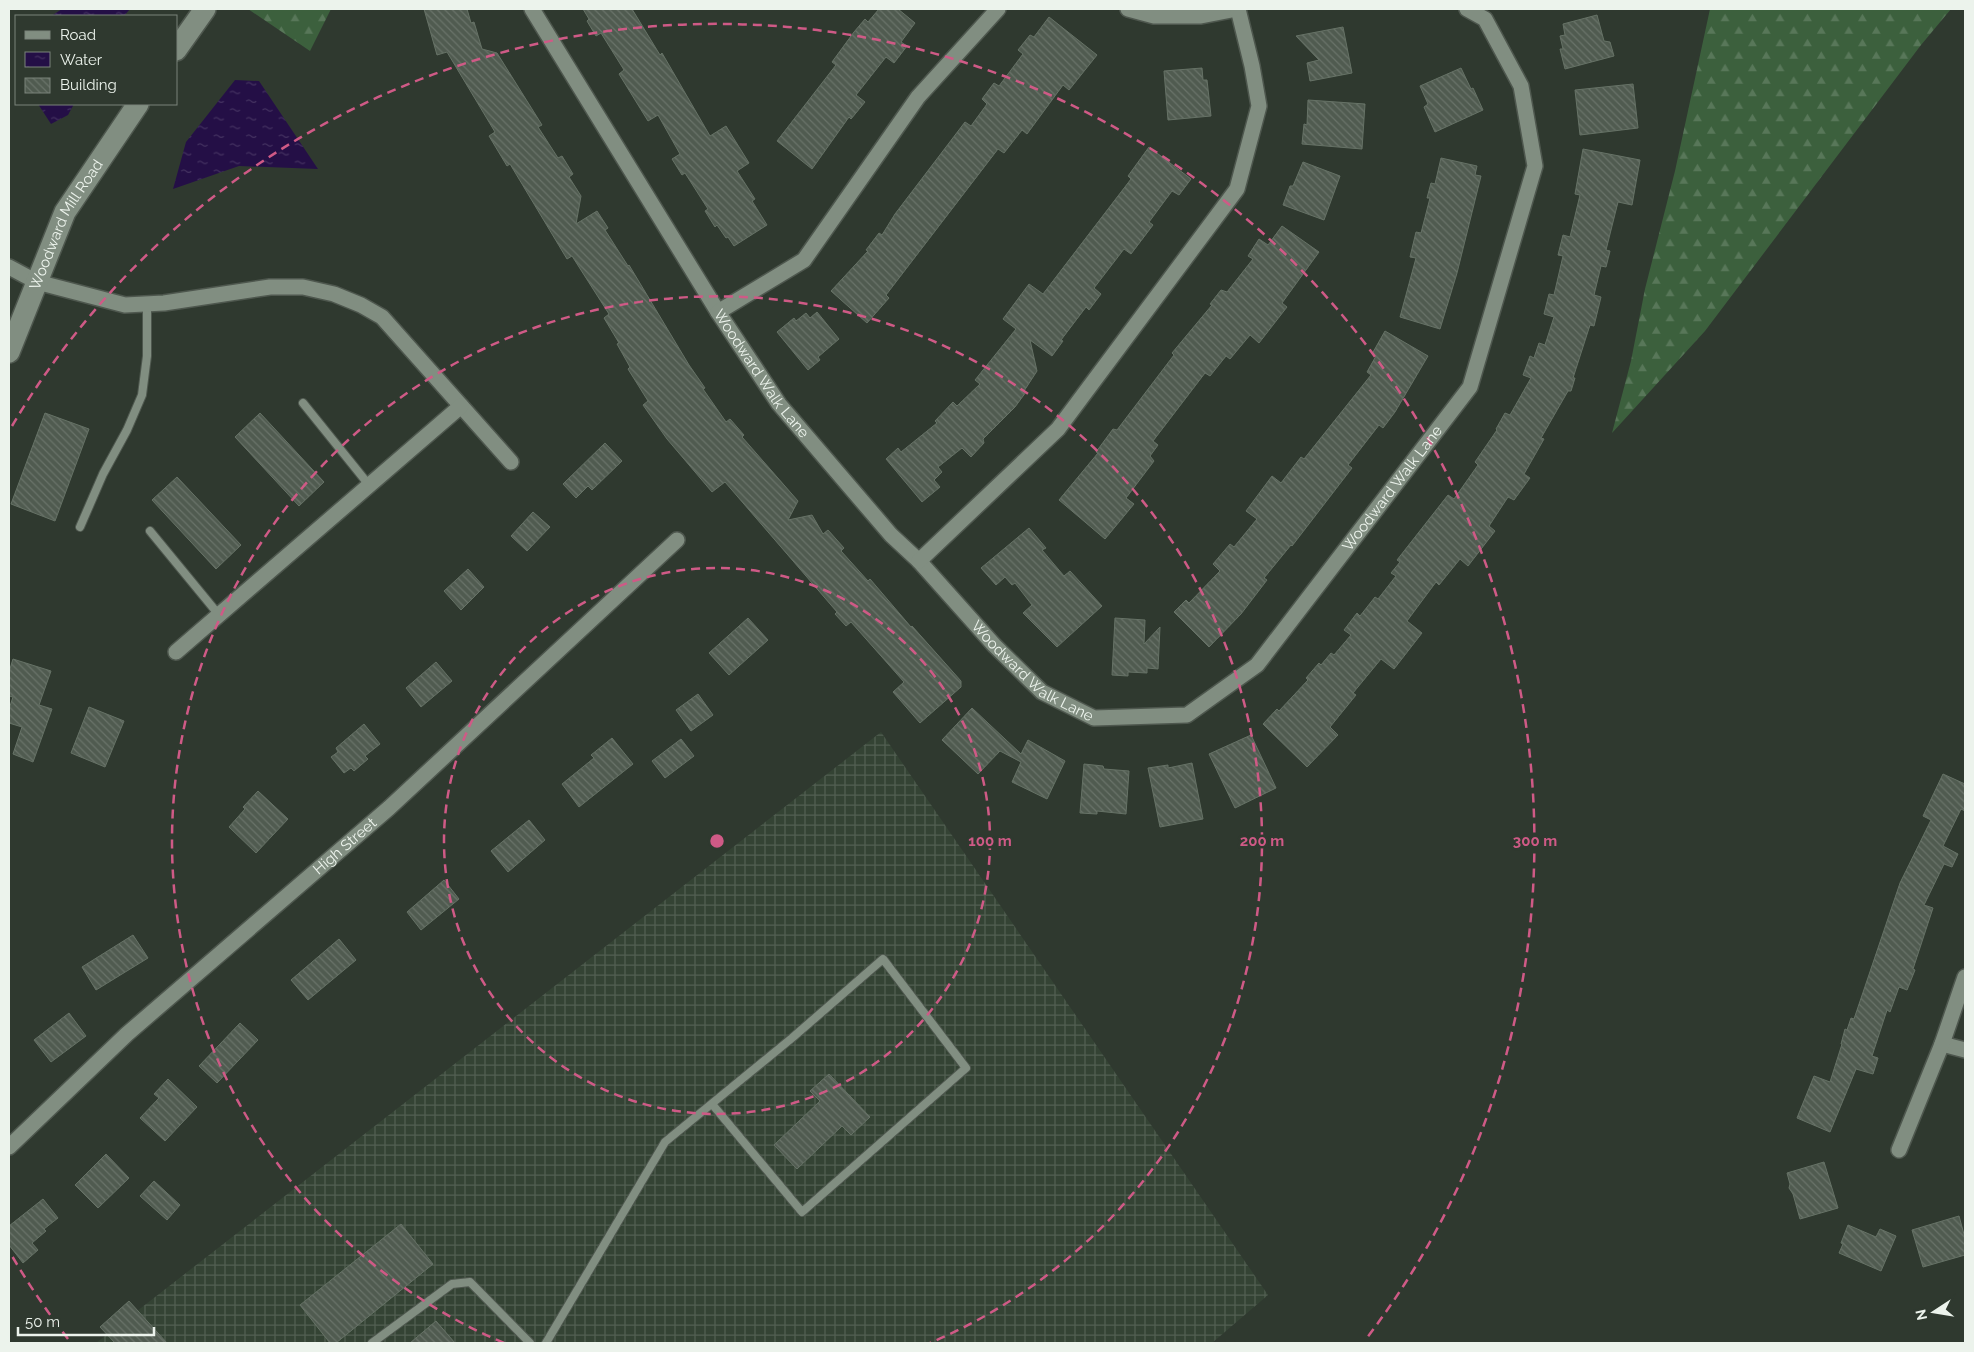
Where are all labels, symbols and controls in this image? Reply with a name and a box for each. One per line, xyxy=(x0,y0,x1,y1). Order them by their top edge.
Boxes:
legend xyxy=(15,15,178,105)
text: Road xyxy=(60,26,96,44)
text: Water xyxy=(60,51,103,69)
text: Building xyxy=(60,76,117,94)
street label: Woodward Mill Road xyxy=(26,156,107,292)
street label: Woodward Walk Lane xyxy=(710,306,813,442)
street label: Woodward Walk Lane xyxy=(1339,422,1446,555)
street label: Woodward Walk Lane xyxy=(967,617,1097,725)
street label: High Street xyxy=(309,814,380,878)
centre of rings xyxy=(708,832,726,850)
text: 100 m xyxy=(968,832,1012,850)
text: 200 m xyxy=(1240,832,1284,850)
text: 300 m xyxy=(1513,832,1557,850)
north arrow xyxy=(1909,1287,1959,1337)
scale bar xyxy=(18,1304,154,1336)
text: N xyxy=(1912,1308,1930,1322)
text: 50 m xyxy=(25,1313,60,1331)

